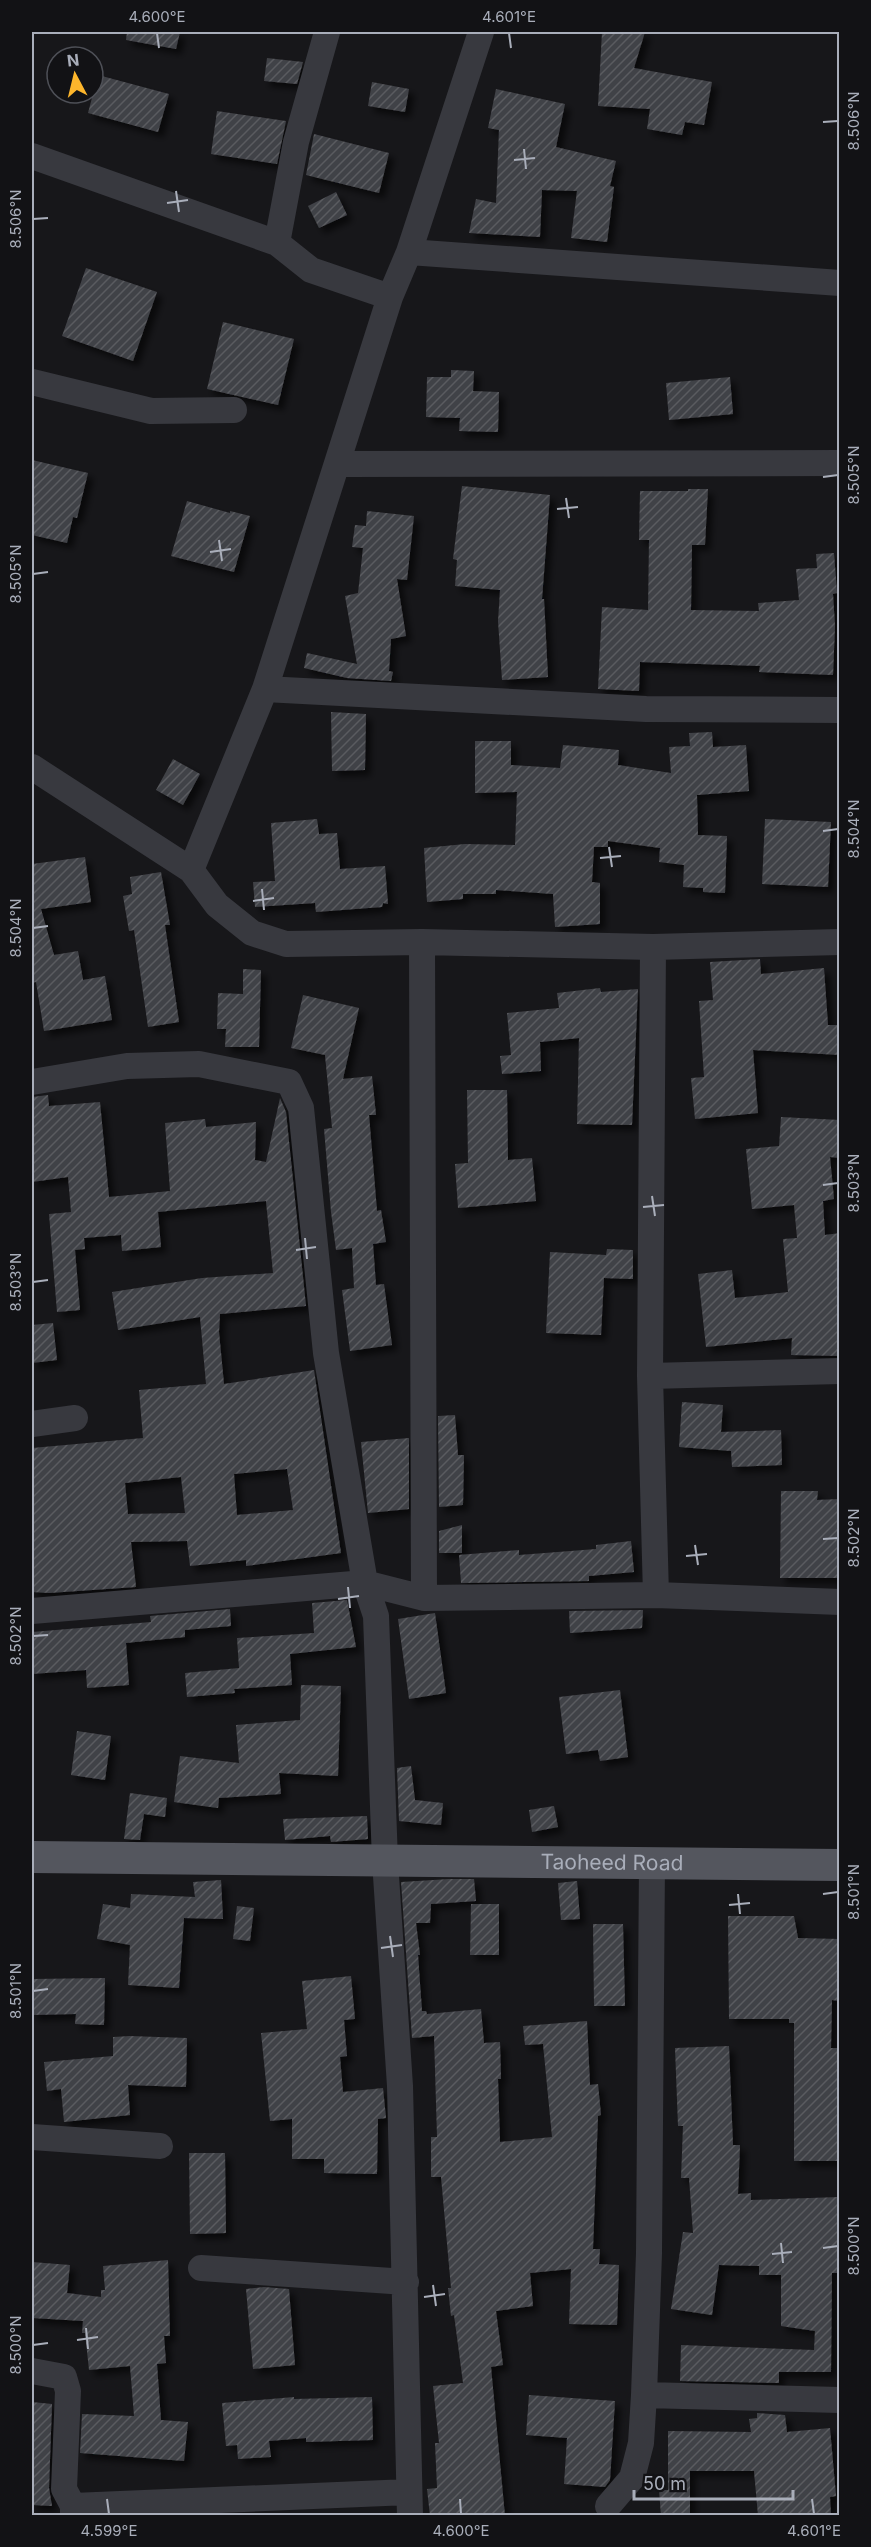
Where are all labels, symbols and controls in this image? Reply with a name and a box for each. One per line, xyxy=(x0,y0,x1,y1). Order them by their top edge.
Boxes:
text: 4.600°E xyxy=(128,7,186,26)
text: 4.601°E xyxy=(482,7,536,26)
north arrow xyxy=(45,45,105,105)
text: N xyxy=(66,49,80,71)
text: 8.506°N xyxy=(844,91,863,151)
text: 8.506°N xyxy=(6,189,25,249)
text: 8.505°N xyxy=(844,446,863,504)
text: 8.505°N xyxy=(6,545,25,603)
text: 8.504°N xyxy=(844,799,863,859)
text: 8.504°N xyxy=(6,898,25,958)
text: 8.503°N xyxy=(844,1154,863,1212)
text: 8.503°N xyxy=(6,1253,25,1311)
text: 8.502°N xyxy=(844,1509,863,1567)
text: 8.502°N xyxy=(6,1607,25,1665)
street label: Taoheed Road xyxy=(540,1849,683,1875)
text: 8.501°N xyxy=(844,1864,863,1920)
text: 8.501°N xyxy=(6,1963,25,2019)
text: 8.500°N xyxy=(844,2216,863,2276)
text: 8.500°N xyxy=(6,2315,25,2375)
scale bar xyxy=(634,2463,793,2501)
text: 50 m xyxy=(643,2473,686,2494)
text: 4.599°E xyxy=(81,2521,137,2540)
text: 4.600°E xyxy=(432,2521,490,2540)
text: 4.601°E xyxy=(787,2521,841,2540)

